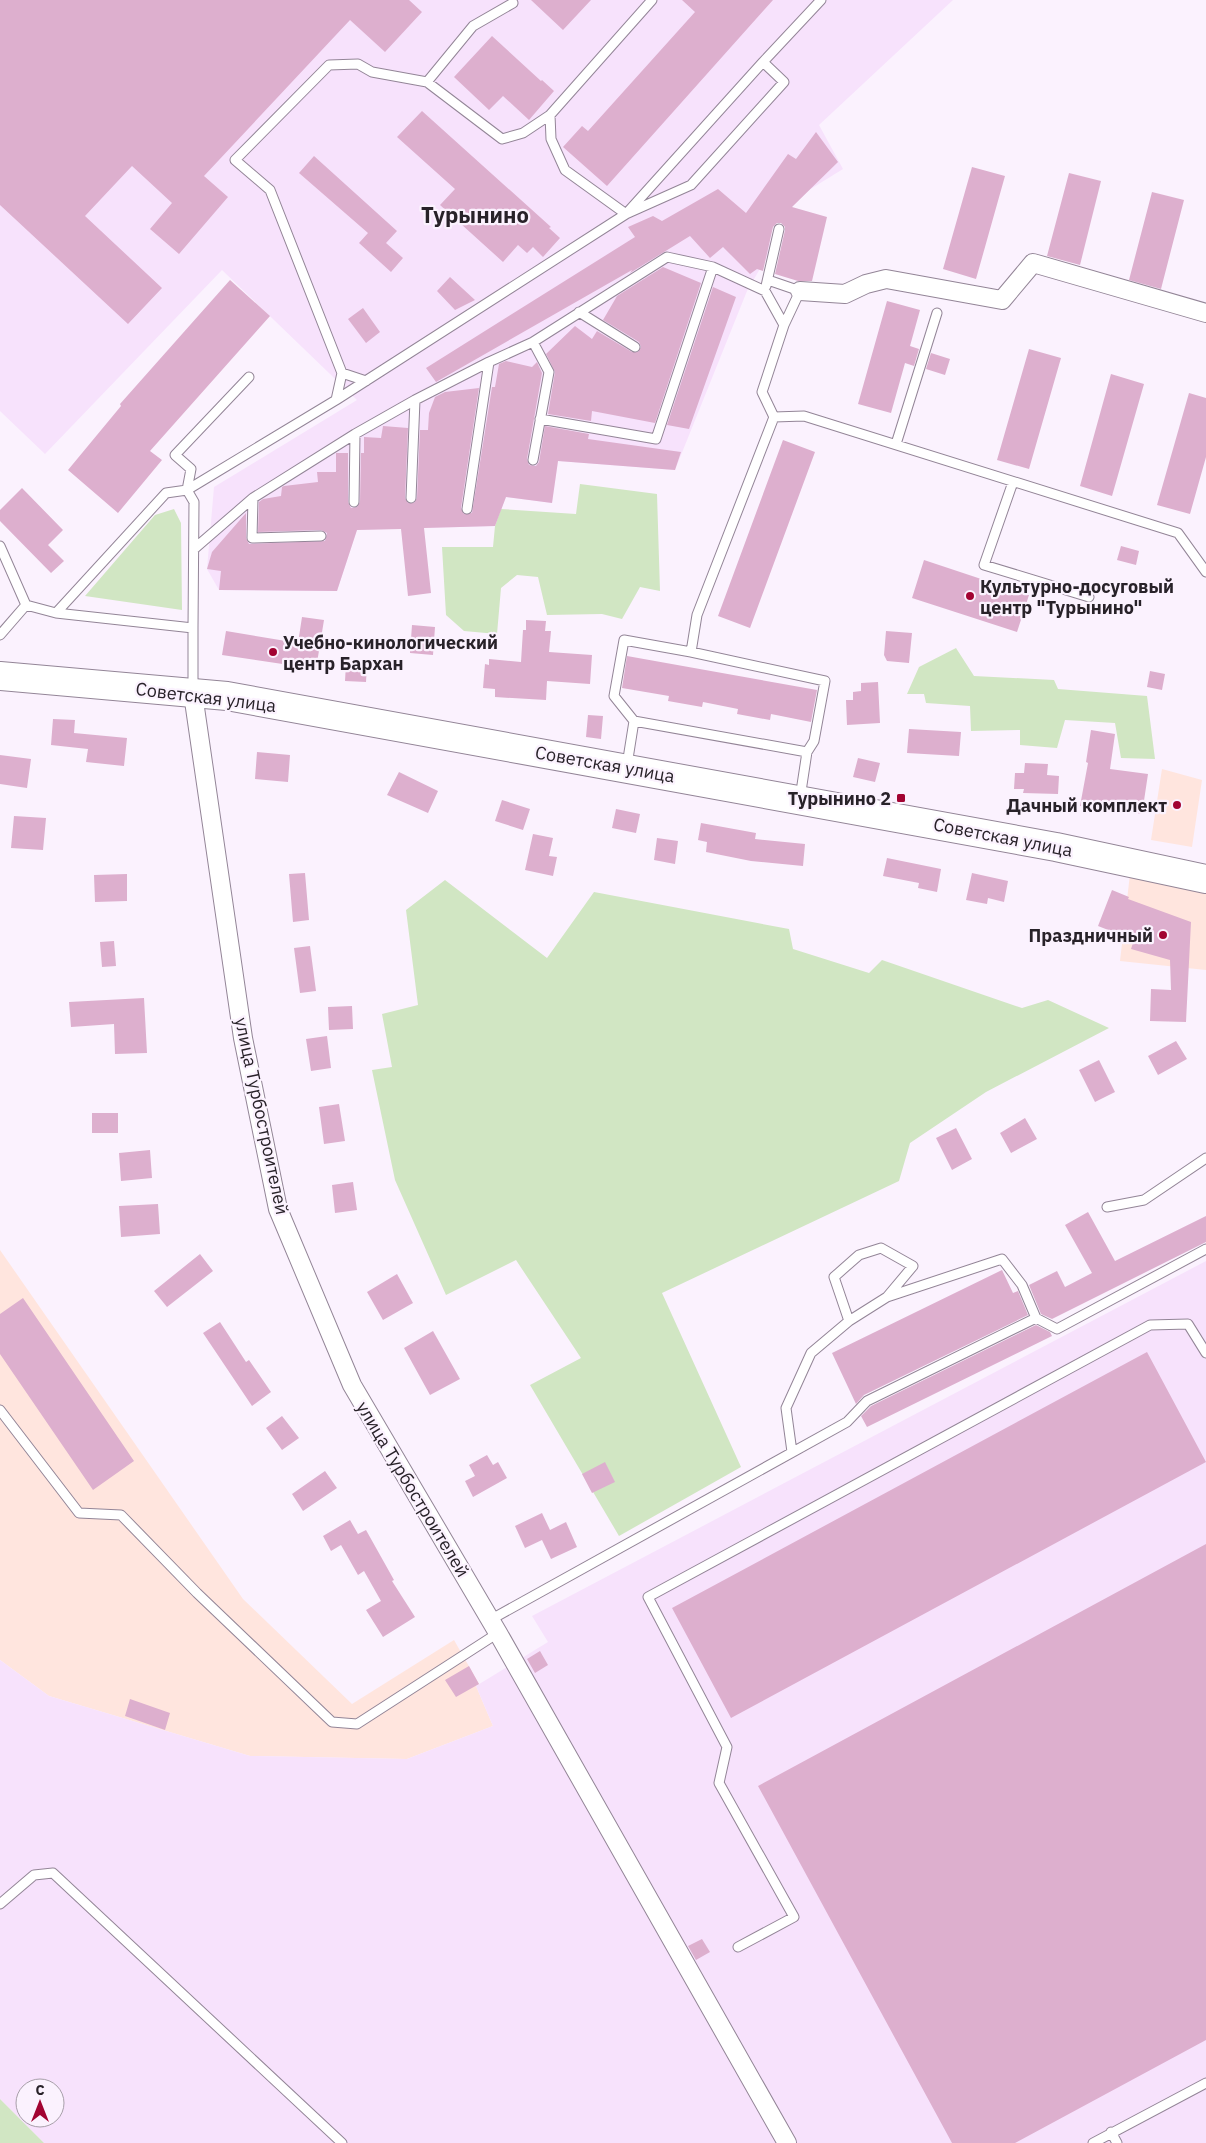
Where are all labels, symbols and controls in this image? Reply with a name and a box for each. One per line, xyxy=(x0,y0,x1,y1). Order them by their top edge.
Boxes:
district label: Турынино xyxy=(421,200,529,229)
place label: Культурно-досуговый центр "Турынино" xyxy=(980,575,1174,619)
marker: Культурно-досуговый центр "Турынино" xyxy=(964,590,976,602)
place label: Учебно-кинологический центр Бархан xyxy=(283,631,498,675)
marker: Учебно-кинологический центр Бархан xyxy=(267,646,279,658)
street label: Советская улица xyxy=(134,677,278,717)
street label: Советская улица xyxy=(533,740,677,788)
place label: Турынино 2 xyxy=(788,787,891,810)
marker: Турынино 2 xyxy=(895,792,907,804)
place label: Дачный комплект xyxy=(1006,794,1167,817)
marker: Дачный комплект xyxy=(1171,799,1183,811)
street label: Советская улица xyxy=(931,812,1075,862)
place label: Праздничный xyxy=(1029,924,1153,947)
marker: Праздничный xyxy=(1157,929,1169,941)
street label: улица Турбостроителей xyxy=(230,1015,294,1217)
street label: улица Турбостроителей xyxy=(351,1397,475,1581)
north arrow xyxy=(15,2078,65,2128)
text: С xyxy=(35,2081,45,2099)

